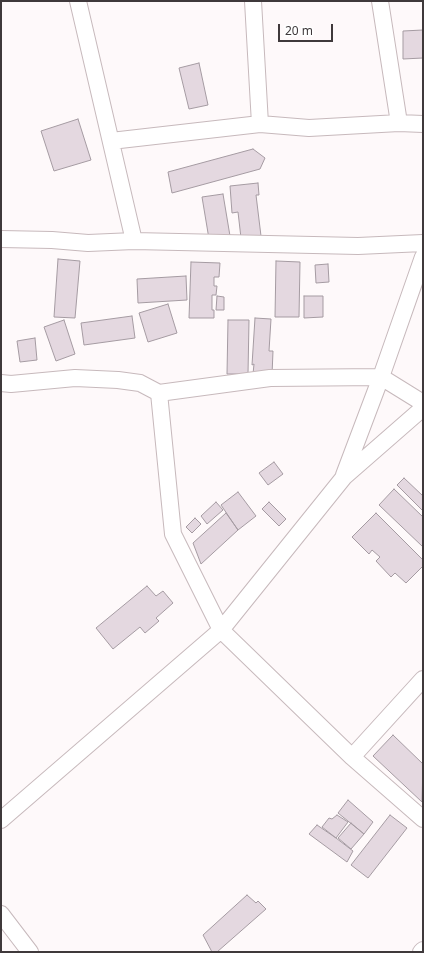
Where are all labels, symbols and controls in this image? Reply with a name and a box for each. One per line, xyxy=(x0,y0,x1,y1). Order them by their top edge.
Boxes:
scale bar xyxy=(280,16,335,42)
text: 20 m xyxy=(285,22,313,39)

